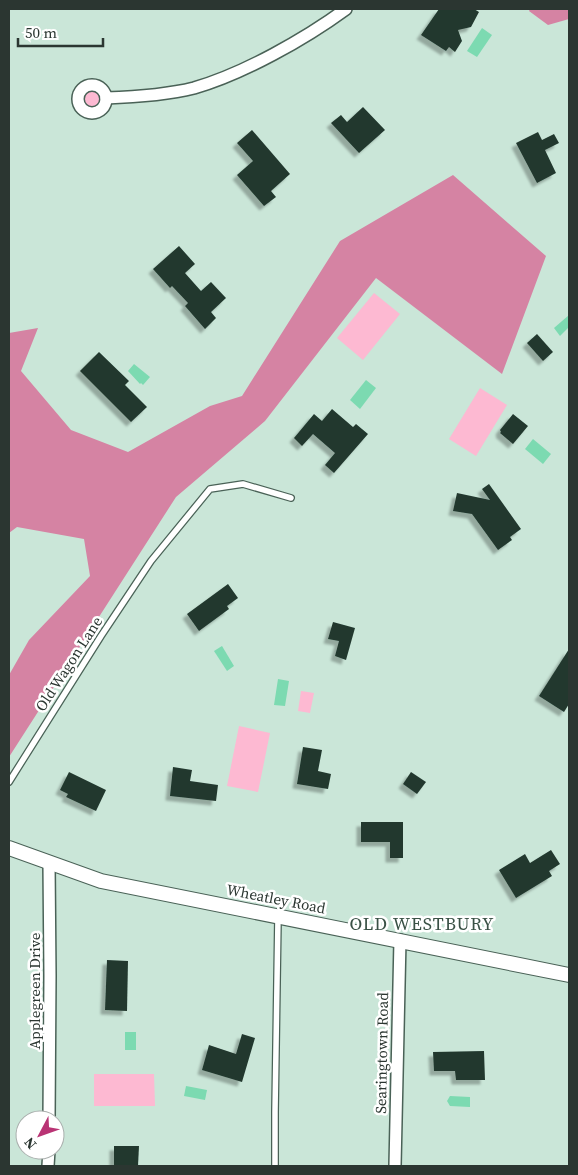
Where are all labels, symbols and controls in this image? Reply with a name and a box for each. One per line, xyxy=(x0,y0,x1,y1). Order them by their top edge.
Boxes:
scale bar xyxy=(18,15,102,47)
text: 50 m xyxy=(25,22,57,43)
street label: Old Wagon Lane xyxy=(30,612,107,715)
street label: Wheatley Road xyxy=(225,879,328,919)
district label: OLD WESTBURY xyxy=(350,911,494,936)
street label: Applegreen Drive xyxy=(24,932,45,1049)
street label: Searingtown Road xyxy=(370,992,393,1114)
north arrow xyxy=(15,1110,65,1160)
text: N xyxy=(19,1133,41,1154)

